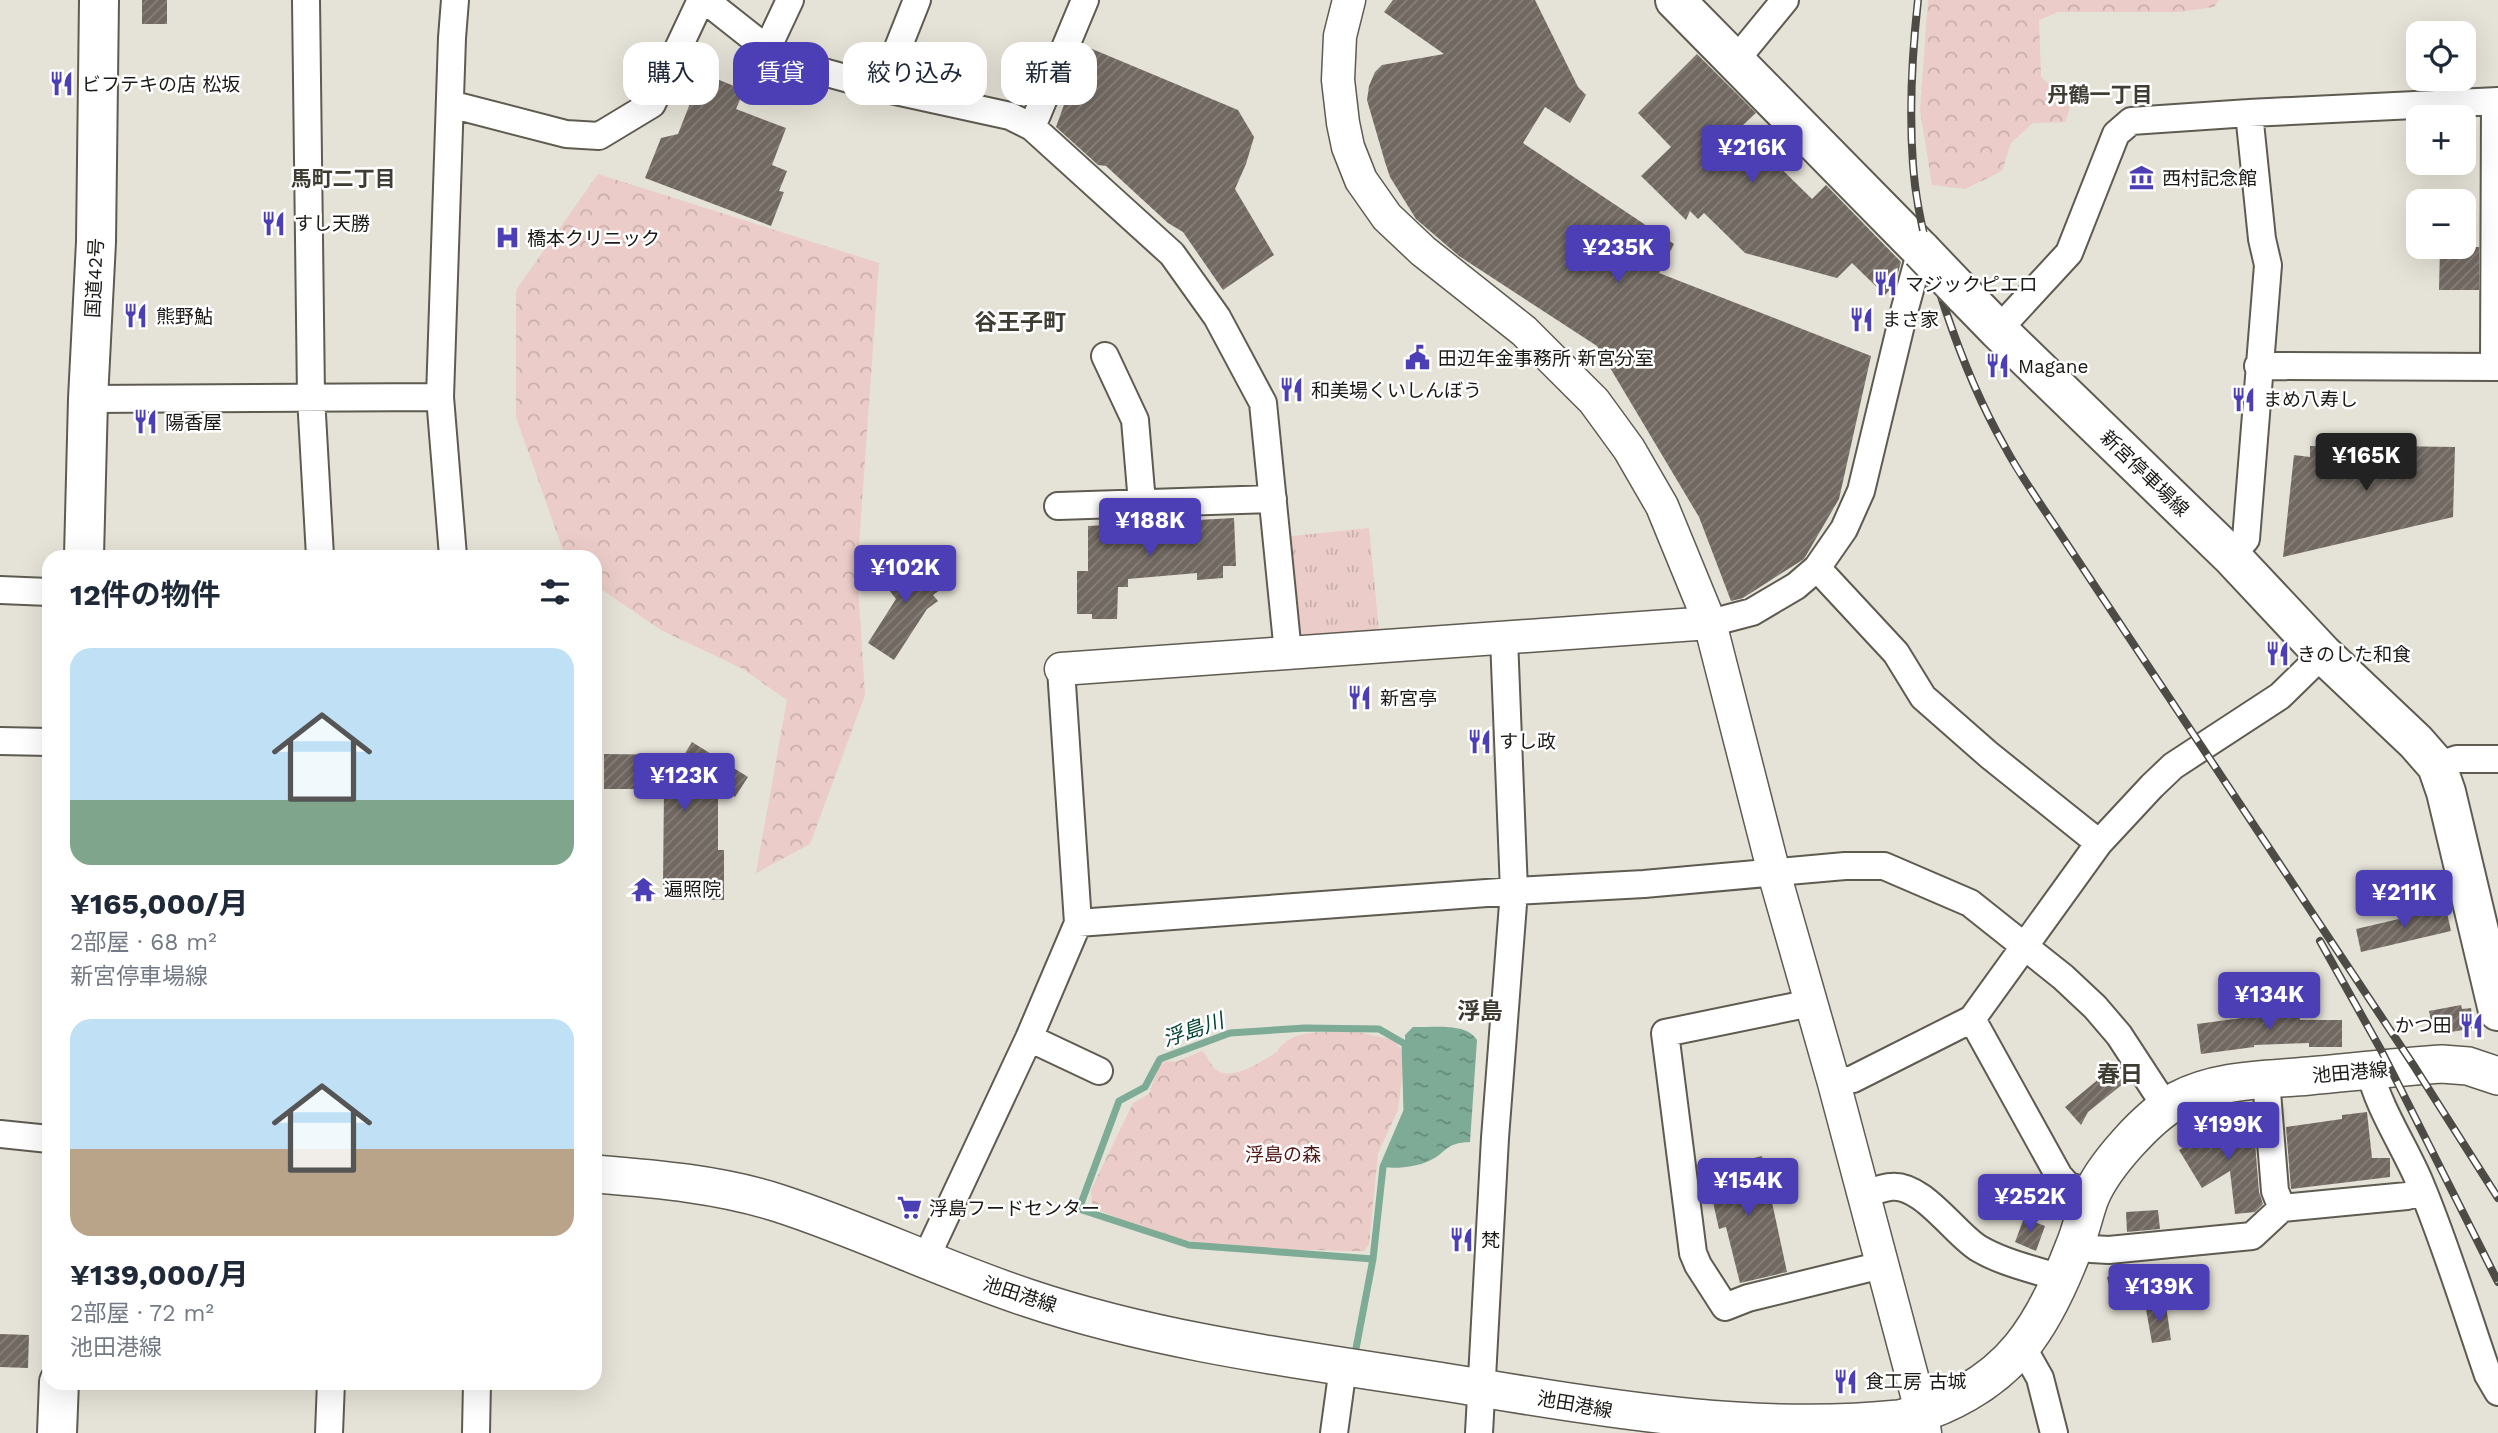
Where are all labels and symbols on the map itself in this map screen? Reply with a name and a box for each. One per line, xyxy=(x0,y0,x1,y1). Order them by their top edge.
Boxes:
restaurant icon: ビフテキの店 松坂 xyxy=(48,70,76,98)
place label: ビフテキの店 松坂 xyxy=(82,73,240,96)
district label: 丹鶴一丁目 xyxy=(2048,82,2153,107)
pin: ¥216K xyxy=(1703,125,1801,185)
museum icon: 西村記念館 xyxy=(2128,164,2156,192)
district label: 馬町二丁目 xyxy=(291,166,396,191)
place label: 西村記念館 xyxy=(2162,167,2257,190)
restaurant icon: すし天勝 xyxy=(260,209,288,237)
place label: すし天勝 xyxy=(294,212,370,235)
hospital icon: 橋本クリニック xyxy=(493,224,521,252)
pin: ¥235K xyxy=(1569,226,1667,285)
place label: 橋本クリニック xyxy=(527,227,660,250)
street label: 国道42号 xyxy=(81,238,108,318)
restaurant icon: マジックピエロ xyxy=(1871,270,1899,298)
place label: マジックピエロ xyxy=(1905,273,2038,296)
restaurant icon: 熊野鮎 xyxy=(122,302,150,330)
place label: 熊野鮎 xyxy=(156,305,213,328)
restaurant icon: まさ家 xyxy=(1848,305,1876,333)
place label: まさ家 xyxy=(1882,308,1939,331)
district label: 谷王子町 xyxy=(974,309,1066,336)
public building icon: 田辺年金事務所 新宮分室 xyxy=(1404,344,1432,372)
place label: 田辺年金事務所 新宮分室 xyxy=(1438,347,1653,370)
restaurant icon: Magane xyxy=(1984,352,2012,380)
place label: Magane xyxy=(2018,355,2088,378)
restaurant icon: 和美場くいしんぼう xyxy=(1277,376,1305,404)
place label: 和美場くいしんぼう xyxy=(1311,379,1482,402)
restaurant icon: まめ八寿し xyxy=(2229,385,2257,413)
place label: まめ八寿し xyxy=(2263,388,2358,411)
restaurant icon: 陽香屋 xyxy=(131,408,159,436)
place label: 陽香屋 xyxy=(165,411,222,434)
street label: 新宮停車場線 xyxy=(2096,425,2194,521)
pin: ¥165K xyxy=(2317,434,2415,493)
pin: ¥188K xyxy=(1101,498,1199,558)
pin: ¥102K xyxy=(856,546,954,605)
restaurant icon: きのした和食 xyxy=(2263,640,2291,668)
place label: きのした和食 xyxy=(2297,643,2411,666)
restaurant icon: 新宮亭 xyxy=(1346,684,1374,712)
place label: 新宮亭 xyxy=(1380,687,1437,710)
restaurant icon: すし政 xyxy=(1465,727,1493,755)
place label: すし政 xyxy=(1499,730,1556,753)
pin: ¥123K xyxy=(635,754,733,813)
pin: ¥211K xyxy=(2355,870,2453,930)
temple icon: 遍照院 xyxy=(630,875,658,903)
place label: 遍照院 xyxy=(664,878,721,901)
pin: ¥134K xyxy=(2220,972,2318,1032)
district label: 浮島 xyxy=(1457,998,1503,1025)
water label: 浮島川 xyxy=(1159,1007,1229,1052)
restaurant icon: かつ田 xyxy=(2458,1011,2486,1039)
place label: かつ田 xyxy=(2395,1014,2452,1037)
street label: 池田港線 xyxy=(2311,1058,2389,1087)
district label: 春日 xyxy=(2097,1061,2143,1088)
pin: ¥199K xyxy=(2179,1102,2277,1162)
park label: 浮島の森 xyxy=(1245,1143,1321,1166)
pin: ¥154K xyxy=(1699,1158,1797,1218)
pin: ¥252K xyxy=(1981,1174,2079,1234)
supermarket icon: 浮島フードセンター xyxy=(895,1194,923,1222)
place label: 浮島フードセンター xyxy=(929,1197,1100,1220)
restaurant icon: 梵 xyxy=(1447,1226,1475,1254)
place label: 梵 xyxy=(1481,1229,1500,1252)
pin: ¥139K xyxy=(2110,1264,2208,1324)
street label: 池田港線 xyxy=(980,1272,1060,1317)
restaurant icon: 食工房 古城 xyxy=(1831,1367,1859,1395)
place label: 食工房 古城 xyxy=(1865,1370,1966,1393)
street label: 池田港線 xyxy=(1535,1387,1614,1422)

